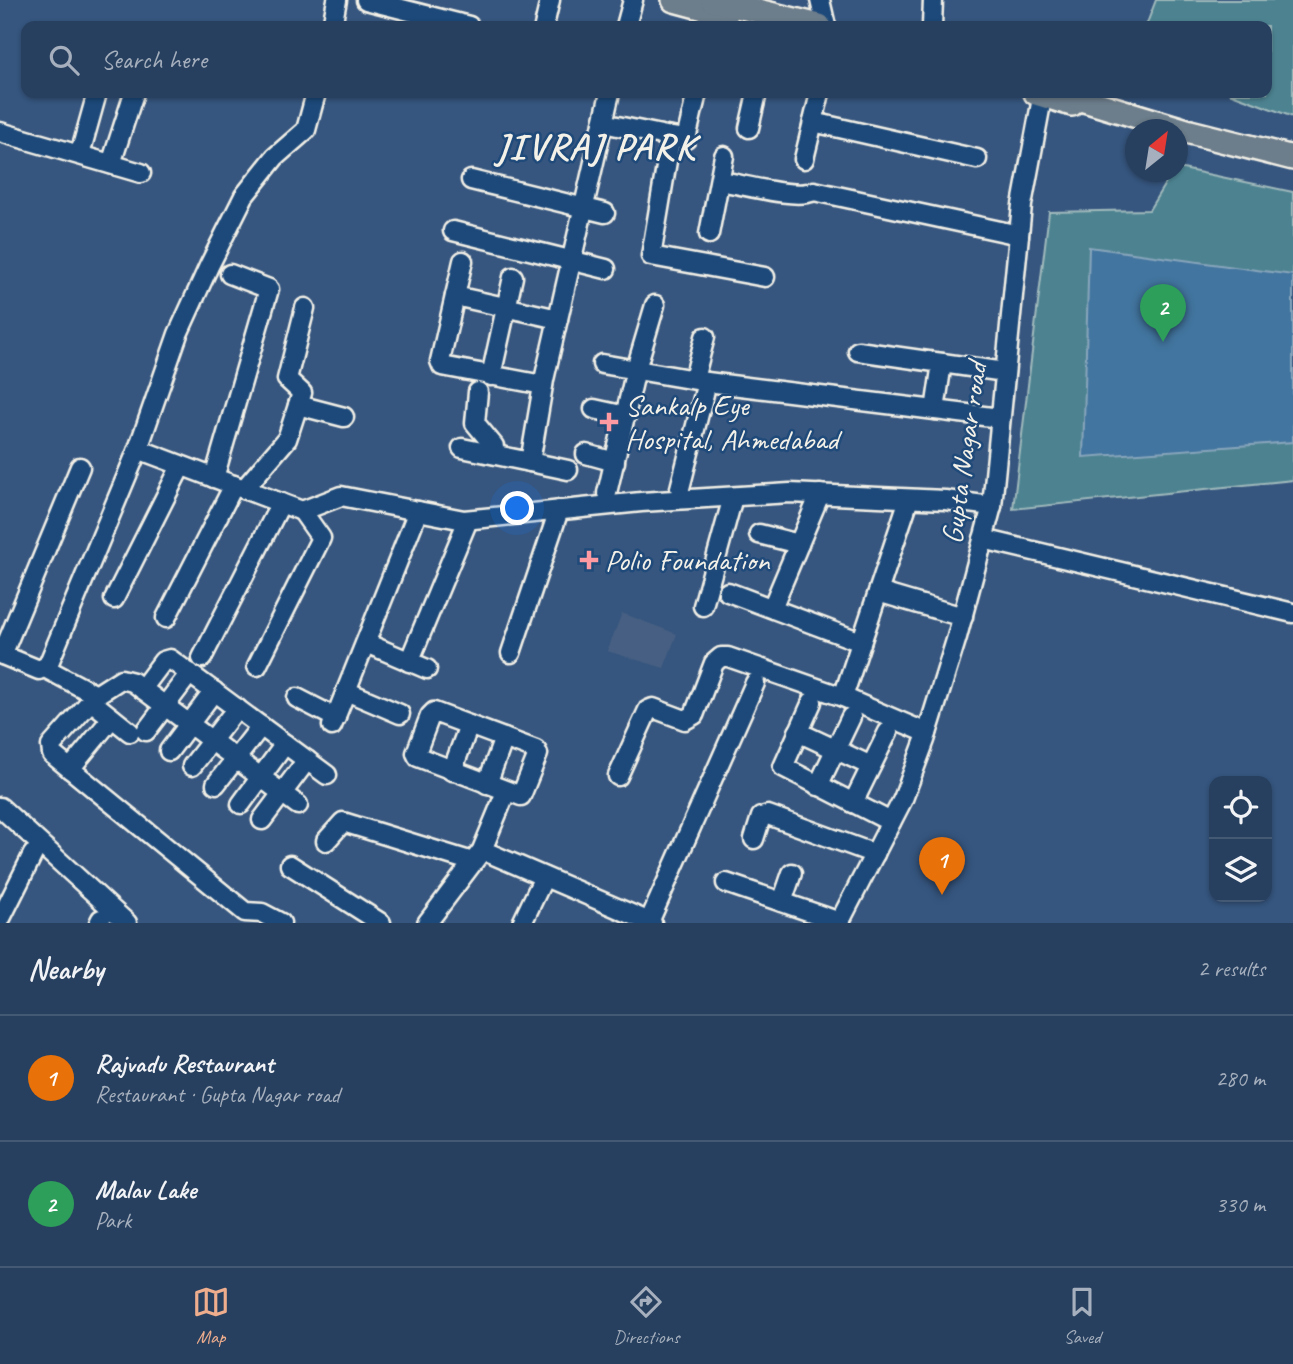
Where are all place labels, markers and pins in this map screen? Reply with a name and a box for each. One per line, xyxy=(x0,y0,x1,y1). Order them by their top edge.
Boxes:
pin: 2 xyxy=(1140,284,1186,342)
place label: Sankalp Eye Hospital, Ahmedabad xyxy=(625,386,842,458)
marker: Sankalp Eye Hospital, Ahmedabad xyxy=(599,412,619,432)
place label: Polio Foundation xyxy=(605,541,771,579)
marker: Polio Foundation xyxy=(579,550,599,570)
pin: 1 xyxy=(919,837,965,895)

